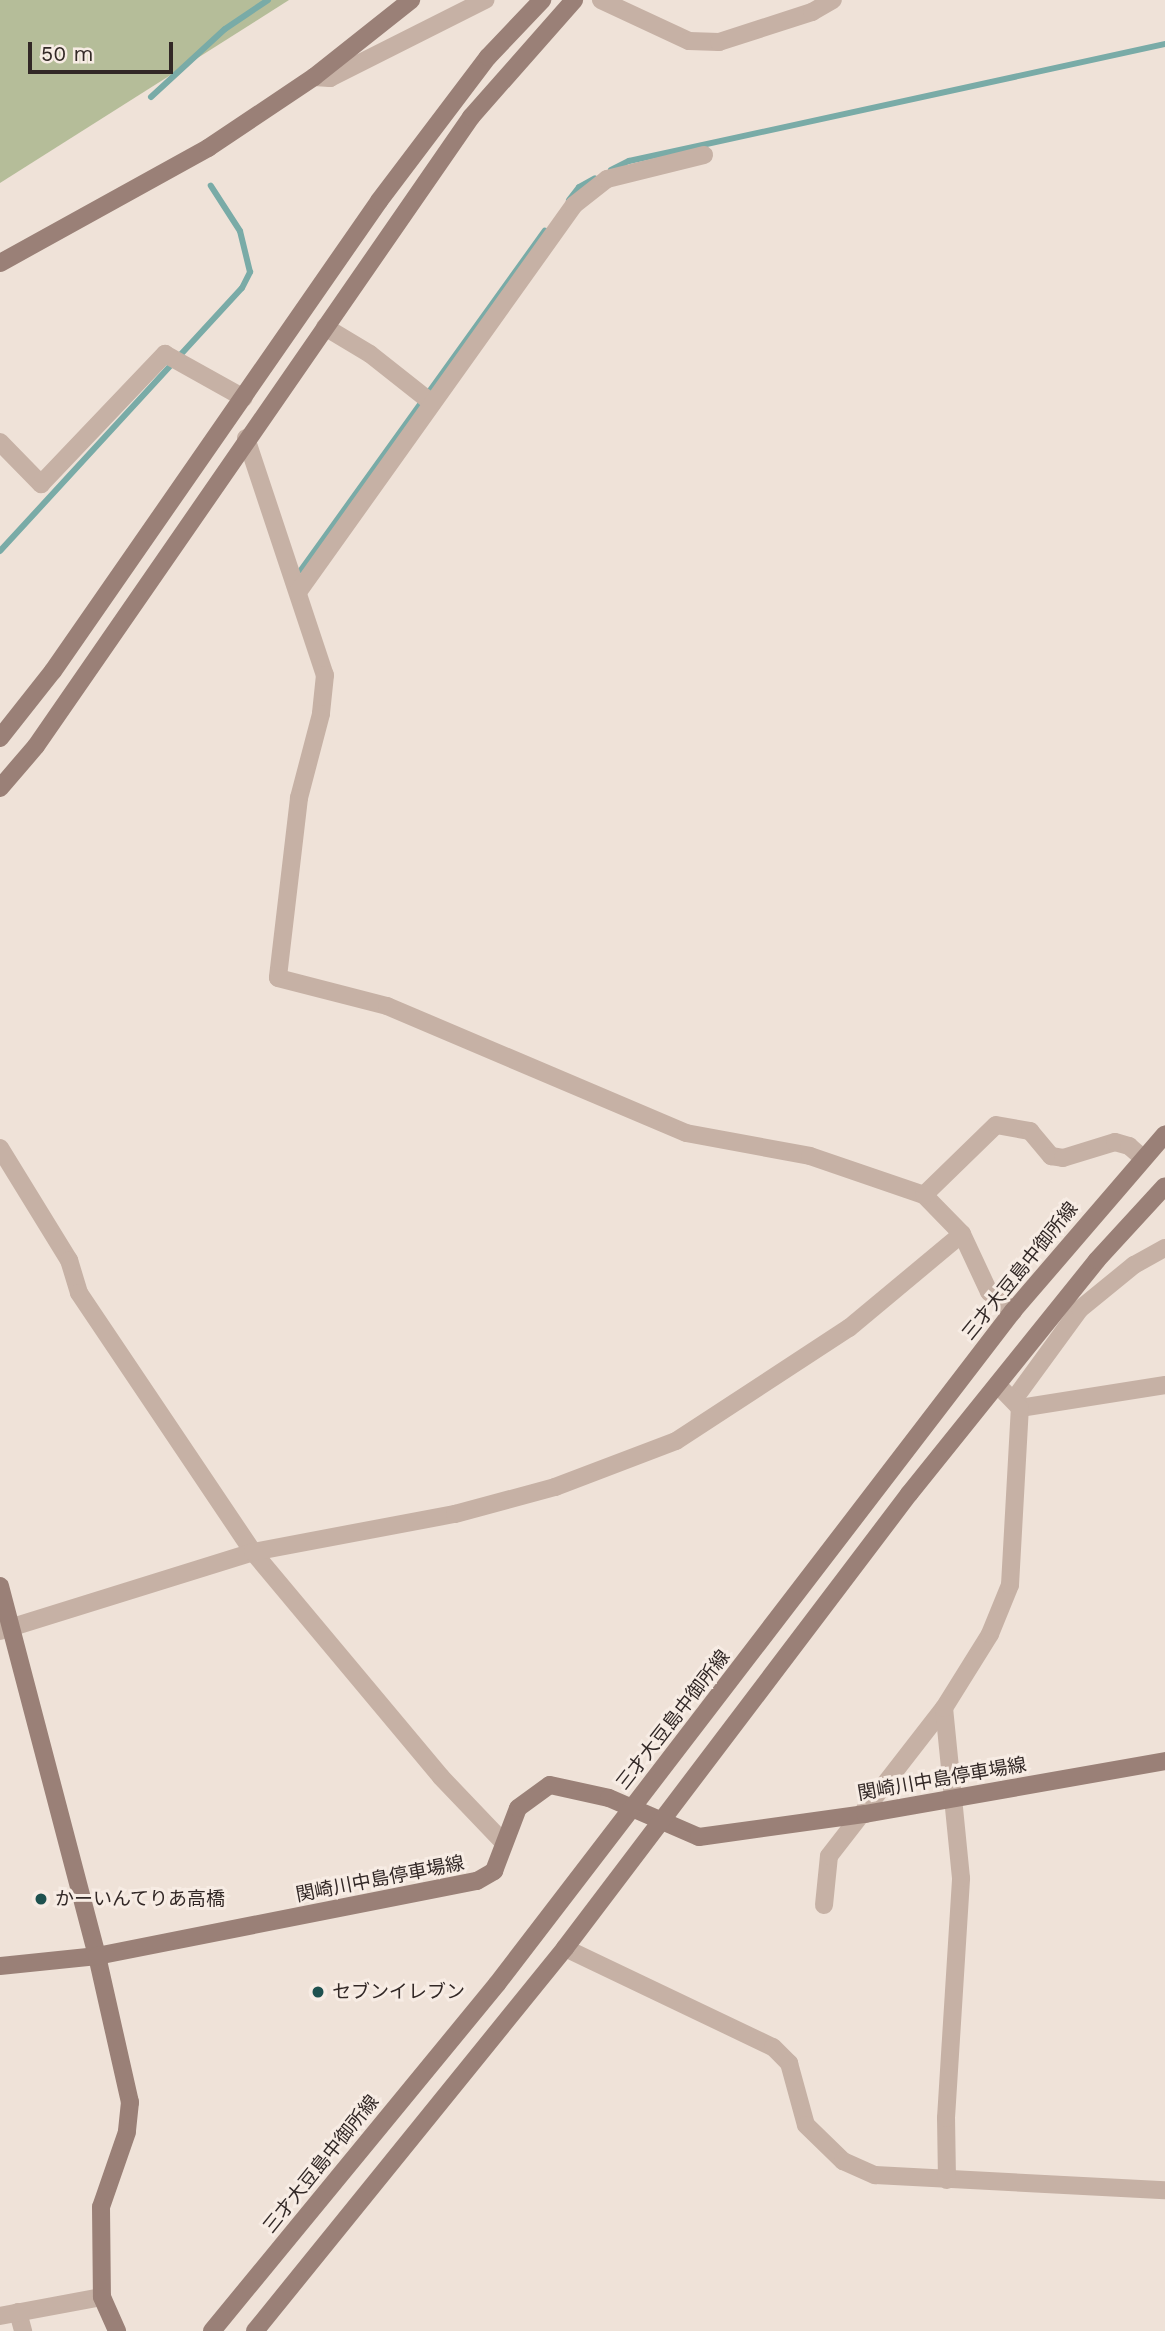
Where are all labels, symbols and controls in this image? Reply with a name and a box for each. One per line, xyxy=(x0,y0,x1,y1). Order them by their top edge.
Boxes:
scale bar xyxy=(32,28,177,72)
text: 50 m xyxy=(41,41,93,66)
street label: 三才大豆島中御所線 xyxy=(957,1197,1083,1345)
street label: 三才大豆島中御所線 xyxy=(611,1646,735,1794)
street label: 関崎川中島停車場線 xyxy=(856,1753,1028,1805)
street label: 関崎川中島停車場線 xyxy=(294,1851,466,1907)
place label: かーいんてりあ高橋 xyxy=(55,1888,226,1910)
marker: かーいんてりあ高橋 xyxy=(33,1891,49,1907)
place label: セブンイレブン xyxy=(332,1981,465,2003)
marker: セブンイレブン xyxy=(310,1984,326,2000)
street label: 三才大豆島中御所線 xyxy=(258,2090,384,2238)

